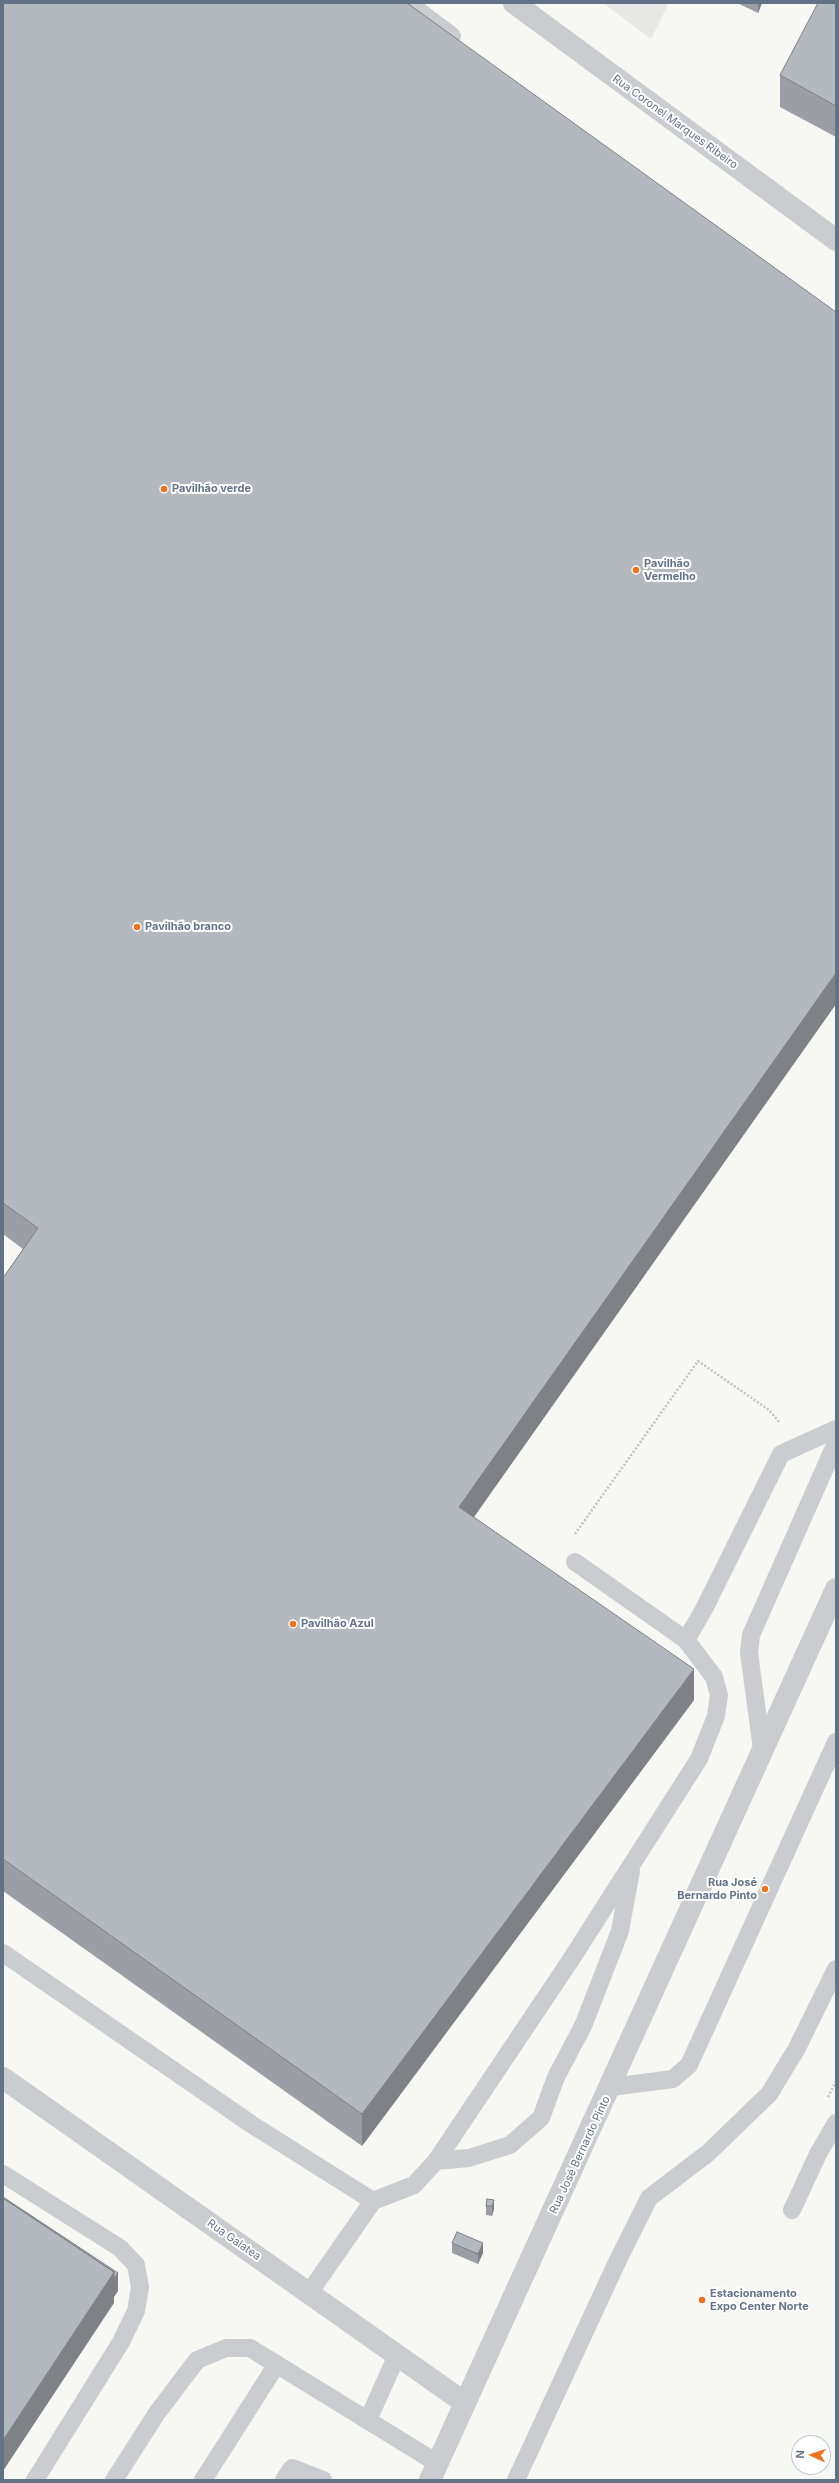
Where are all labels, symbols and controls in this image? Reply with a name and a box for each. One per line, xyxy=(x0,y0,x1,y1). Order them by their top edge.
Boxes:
street label: Rua Coronel Marques Ribeiro xyxy=(610,72,740,172)
place label: Pavilhão verde xyxy=(172,482,251,496)
marker: Pavilhão verde xyxy=(159,484,169,494)
place label: Pavilhão Vermelho xyxy=(644,557,696,583)
marker: Pavilhão Vermelho xyxy=(631,565,641,575)
place label: Pavilhão branco xyxy=(145,920,231,934)
marker: Pavilhão branco xyxy=(132,922,142,932)
place label: Pavilhão Azul xyxy=(301,1617,374,1631)
marker: Pavilhão Azul xyxy=(288,1619,298,1629)
place label: Rua José Bernardo Pinto xyxy=(677,1876,757,1902)
marker: Rua José Bernardo Pinto xyxy=(760,1884,770,1894)
street label: Rua José Bernardo Pinto xyxy=(547,2094,613,2216)
street label: Rua Galatea xyxy=(205,2217,263,2263)
place label: Estacionamento Expo Center Norte xyxy=(710,2287,809,2313)
marker: Estacionamento Expo Center Norte xyxy=(697,2295,707,2305)
north arrow xyxy=(791,2435,831,2475)
text: N xyxy=(793,2450,807,2459)

